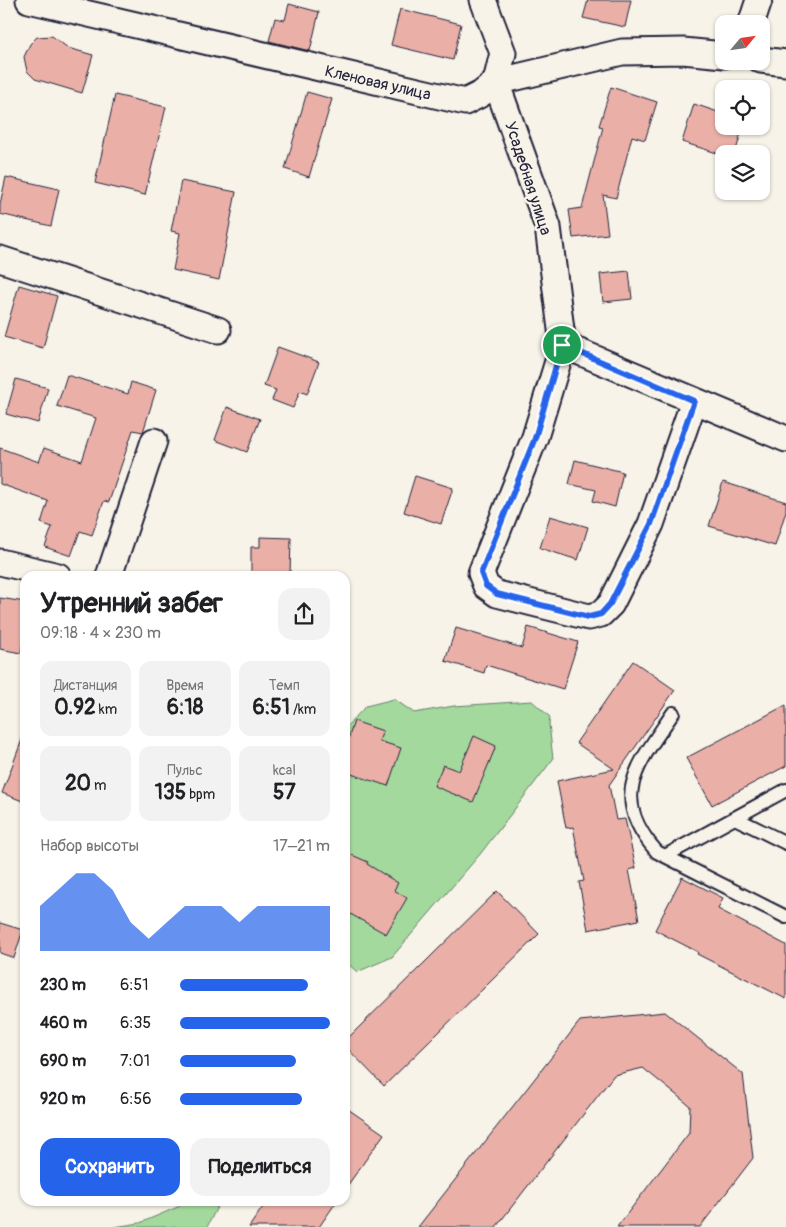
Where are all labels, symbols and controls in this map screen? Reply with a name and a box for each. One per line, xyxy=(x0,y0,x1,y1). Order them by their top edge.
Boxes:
north arrow xyxy=(715,15,770,70)
map controls xyxy=(715,15,770,200)
street label: Кленовая улица xyxy=(323,61,433,105)
button: locate xyxy=(715,80,770,135)
street label: Усадебная улица xyxy=(500,119,556,238)
button: layers xyxy=(715,145,770,200)
pin xyxy=(541,324,583,366)
icon: arrive xyxy=(548,331,576,359)
text: Утренний забег xyxy=(40,586,223,621)
button: share xyxy=(278,588,330,640)
text: 09:18 · 4 × 230 m xyxy=(40,623,161,643)
text: Дистанция xyxy=(54,677,117,694)
text: Время xyxy=(166,677,204,694)
text: Темп xyxy=(269,677,300,694)
text: 0.92 xyxy=(54,694,96,721)
text: 6:18 xyxy=(167,694,203,721)
text: 6:51 xyxy=(252,694,290,721)
text: km xyxy=(96,701,117,718)
text: /km xyxy=(290,701,316,718)
text: Пульс xyxy=(167,762,203,779)
text: kcal xyxy=(273,762,296,779)
text: 20 xyxy=(65,770,91,797)
text: m xyxy=(91,777,106,794)
text: 135 xyxy=(155,779,186,806)
text: 57 xyxy=(273,779,296,806)
text: bpm xyxy=(186,786,215,803)
text: Набор высоты xyxy=(40,836,139,856)
text: 17–21 m xyxy=(273,836,330,856)
text: 230 m xyxy=(40,975,86,995)
text: 6:51 xyxy=(120,975,149,995)
text: 460 m xyxy=(40,1013,87,1033)
text: 6:35 xyxy=(120,1013,151,1033)
text: 690 m xyxy=(40,1051,86,1071)
text: 7:01 xyxy=(120,1051,150,1071)
text: 920 m xyxy=(40,1089,86,1109)
text: 6:56 xyxy=(120,1089,152,1109)
button: Сохранить xyxy=(40,1138,180,1196)
button: Поделиться xyxy=(190,1138,330,1196)

